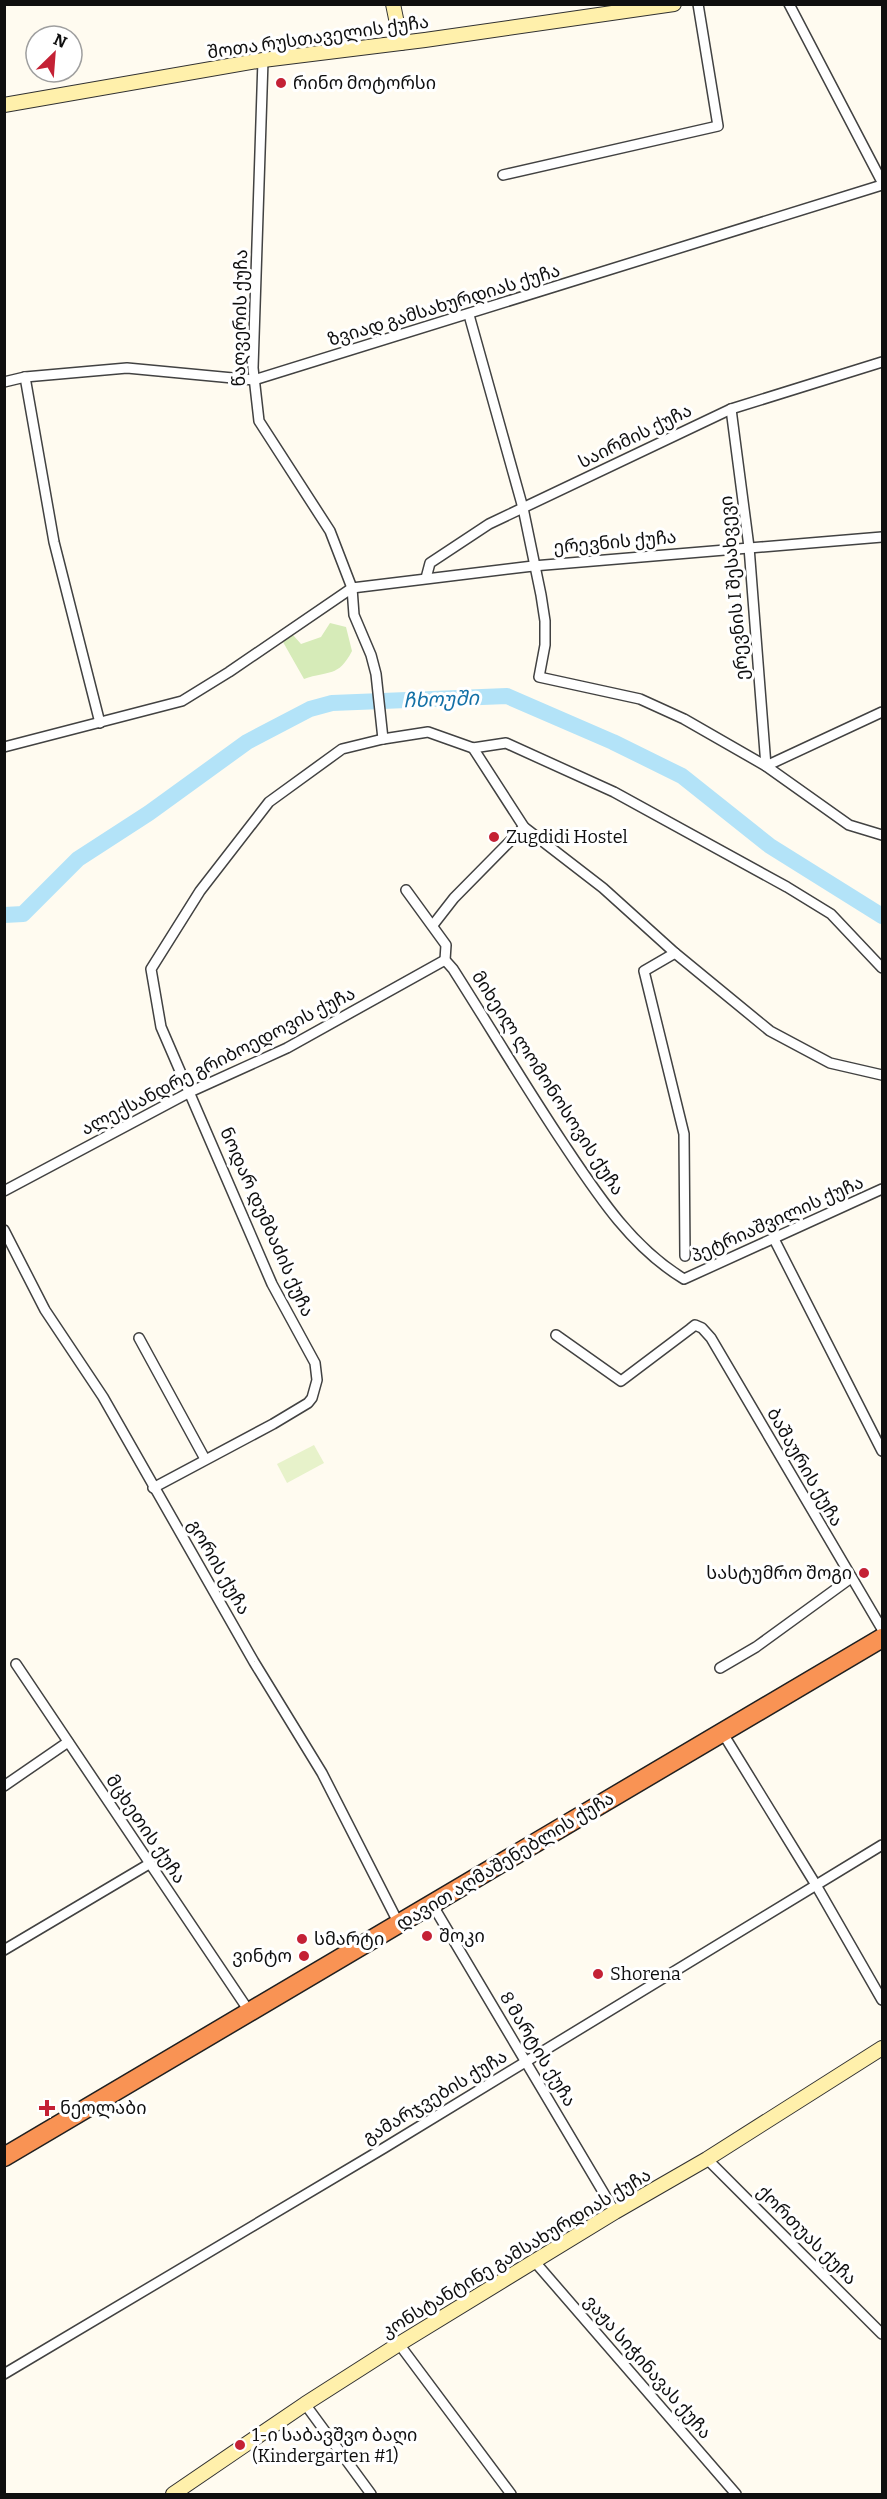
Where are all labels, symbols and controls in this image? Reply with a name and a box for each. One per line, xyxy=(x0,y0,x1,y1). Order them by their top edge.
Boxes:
street label: შოთა რუსთაველის ქუჩა xyxy=(206,11,430,63)
north arrow xyxy=(24,24,84,84)
text: N xyxy=(51,30,70,52)
place label: რინო მოტორსი xyxy=(293,72,436,94)
marker: რინო მოტორსი xyxy=(274,76,288,90)
street label: წაღვერის ქუჩა xyxy=(228,249,252,387)
street label: ზვიად გამსახურდიას ქუჩა xyxy=(325,259,563,351)
street label: საირმის ქუჩა xyxy=(575,399,695,473)
street label: ერევნის I შესახვევი xyxy=(715,495,753,681)
street label: ერევნის ქუჩა xyxy=(553,526,677,558)
water label: ჩხოუში xyxy=(403,686,481,712)
place label: Zugdidi Hostel xyxy=(506,826,628,848)
marker: Zugdidi Hostel xyxy=(487,830,501,844)
street label: მიხეილ ლომონოსოვის ქუჩა xyxy=(467,967,629,1199)
street label: ალექსანდრე გრიბოედოვის ქუჩა xyxy=(77,982,359,1140)
street label: ნოდარ დუმბაძის ქუჩა xyxy=(215,1124,319,1320)
street label: პეტრიაშვილის ქუჩა xyxy=(687,1171,867,1267)
street label: ბაშაურის ქუჩა xyxy=(762,1404,848,1530)
street label: გორის ქუჩა xyxy=(183,1516,255,1618)
place label: სასტუმრო შოგი xyxy=(706,1562,852,1584)
marker: სასტუმრო შოგი xyxy=(857,1566,871,1580)
street label: მცხეთის ქუჩა xyxy=(101,1770,191,1888)
street label: დავით აღმაშენებლის ქუჩა xyxy=(392,1787,618,1935)
place label: შოკი xyxy=(439,1925,485,1947)
place label: სმარტი xyxy=(314,1928,384,1950)
marker: შოკი xyxy=(420,1929,434,1943)
marker: სმარტი xyxy=(295,1932,309,1946)
place label: ვინტო xyxy=(232,1945,292,1967)
marker: ვინტო xyxy=(297,1949,311,1963)
place label: Shorena xyxy=(610,1963,681,1985)
marker: Shorena xyxy=(591,1967,605,1981)
street label: 8 მარტის ქუჩა xyxy=(495,1987,581,2111)
street label: გამარჯვების ქუჩა xyxy=(359,2045,511,2149)
place label: ნეოლაბი xyxy=(60,2097,147,2119)
marker: ნეოლაბი xyxy=(38,2099,56,2117)
street label: კონსტანტინე გამსახურდიას ქუჩა xyxy=(377,2164,655,2342)
street label: ქორთუას ქუჩა xyxy=(752,2180,862,2290)
street label: ვაჟა სიჭინავას ქუჩა xyxy=(580,2291,716,2443)
place label: 1-ი საბავშვო ბაღი (Kindergarten #1) xyxy=(252,2424,417,2467)
marker: 1-ი საბავშვო ბაღი (Kindergarten #1) xyxy=(233,2438,247,2452)

